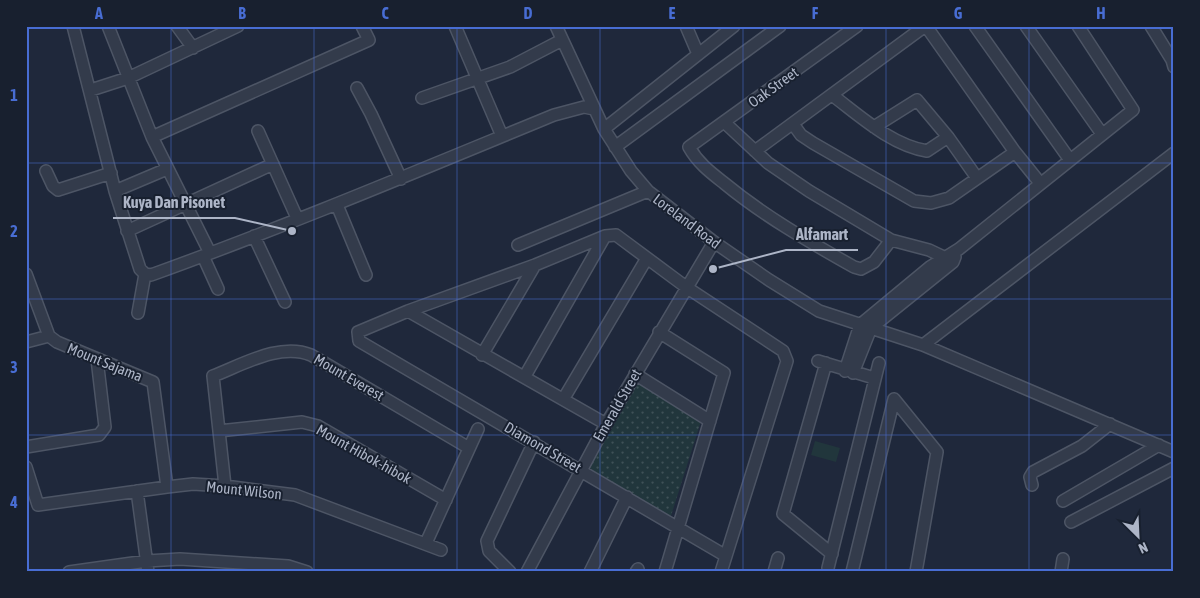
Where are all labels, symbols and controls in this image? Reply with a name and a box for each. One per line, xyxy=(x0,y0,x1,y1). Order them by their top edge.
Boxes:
text: A xyxy=(94,4,103,22)
text: B xyxy=(238,4,246,22)
text: C xyxy=(381,4,389,22)
text: D xyxy=(524,4,533,22)
text: E xyxy=(669,4,676,22)
text: F xyxy=(812,4,819,22)
text: G xyxy=(954,4,963,22)
text: H xyxy=(1096,4,1106,22)
street label: Oak Street xyxy=(745,63,801,111)
text: 1 xyxy=(10,86,18,104)
callout: Kuya Dan Pisonet xyxy=(113,187,235,218)
street label: Loreland Road xyxy=(650,190,724,252)
text: Kuya Dan Pisonet xyxy=(123,193,225,211)
callout: Alfamart xyxy=(786,219,858,250)
text: 2 xyxy=(10,222,18,240)
text: Alfamart xyxy=(795,225,848,243)
street label: Mount Sajama xyxy=(65,339,145,385)
street label: Mount Everest xyxy=(311,350,387,404)
text: 3 xyxy=(10,358,18,376)
street label: Emerald Street xyxy=(589,366,645,444)
street label: Diamond Street xyxy=(501,418,585,476)
street label: Mount Hibok-hibok xyxy=(313,421,415,487)
street label: Mount Wilson xyxy=(205,478,283,502)
text: 4 xyxy=(9,493,18,511)
north arrow xyxy=(1112,510,1162,560)
text: N xyxy=(1136,539,1150,557)

